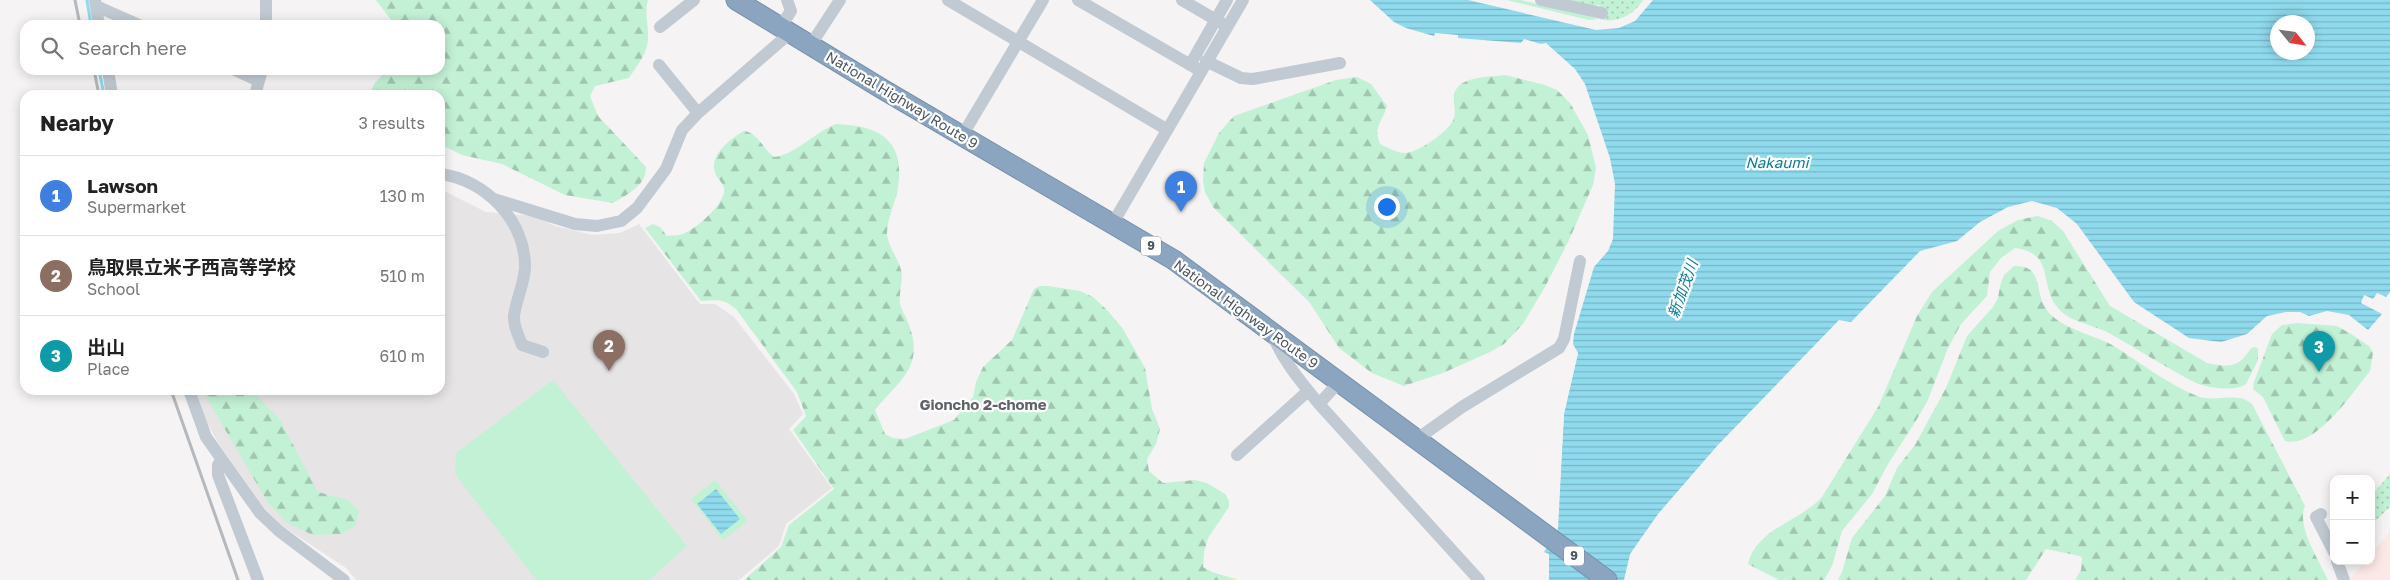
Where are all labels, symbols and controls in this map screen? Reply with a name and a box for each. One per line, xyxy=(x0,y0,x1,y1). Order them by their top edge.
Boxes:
north arrow xyxy=(2270,15,2315,60)
search box xyxy=(20,20,445,75)
icon: search xyxy=(38,34,66,62)
text: Search here xyxy=(78,36,187,59)
street label: National Highway Route 9 xyxy=(823,47,981,152)
text: Nearby xyxy=(40,110,114,136)
text: 3 results xyxy=(358,113,425,133)
water label: Nakaumi xyxy=(1745,153,1811,171)
pin: 1 xyxy=(1165,171,1197,212)
text: Lawson xyxy=(87,174,158,197)
text: 1 xyxy=(52,186,60,206)
text: 130 m xyxy=(380,186,425,206)
your location xyxy=(1374,194,1400,220)
text: Supermarket xyxy=(87,197,186,217)
road number: 9 xyxy=(1141,237,1161,256)
text: 鳥取県立米子西高等学校 xyxy=(87,255,296,278)
street label: National Highway Route 9 xyxy=(1171,256,1322,372)
water label: 新加茂川 xyxy=(1663,256,1701,320)
text: 2 xyxy=(51,266,61,286)
text: 510 m xyxy=(380,266,425,286)
text: School xyxy=(87,279,140,299)
pin: 2 xyxy=(593,330,625,371)
pin: 3 xyxy=(2303,331,2335,372)
text: 出山 xyxy=(87,335,125,358)
text: 3 xyxy=(51,346,61,366)
text: 610 m xyxy=(379,346,425,366)
text: Place xyxy=(87,359,130,379)
district label: Gioncho 2-chome xyxy=(919,395,1047,413)
map controls xyxy=(2330,475,2375,565)
button: + xyxy=(2330,475,2375,520)
button: − xyxy=(2330,520,2375,565)
road number: 9 xyxy=(1564,546,1584,566)

